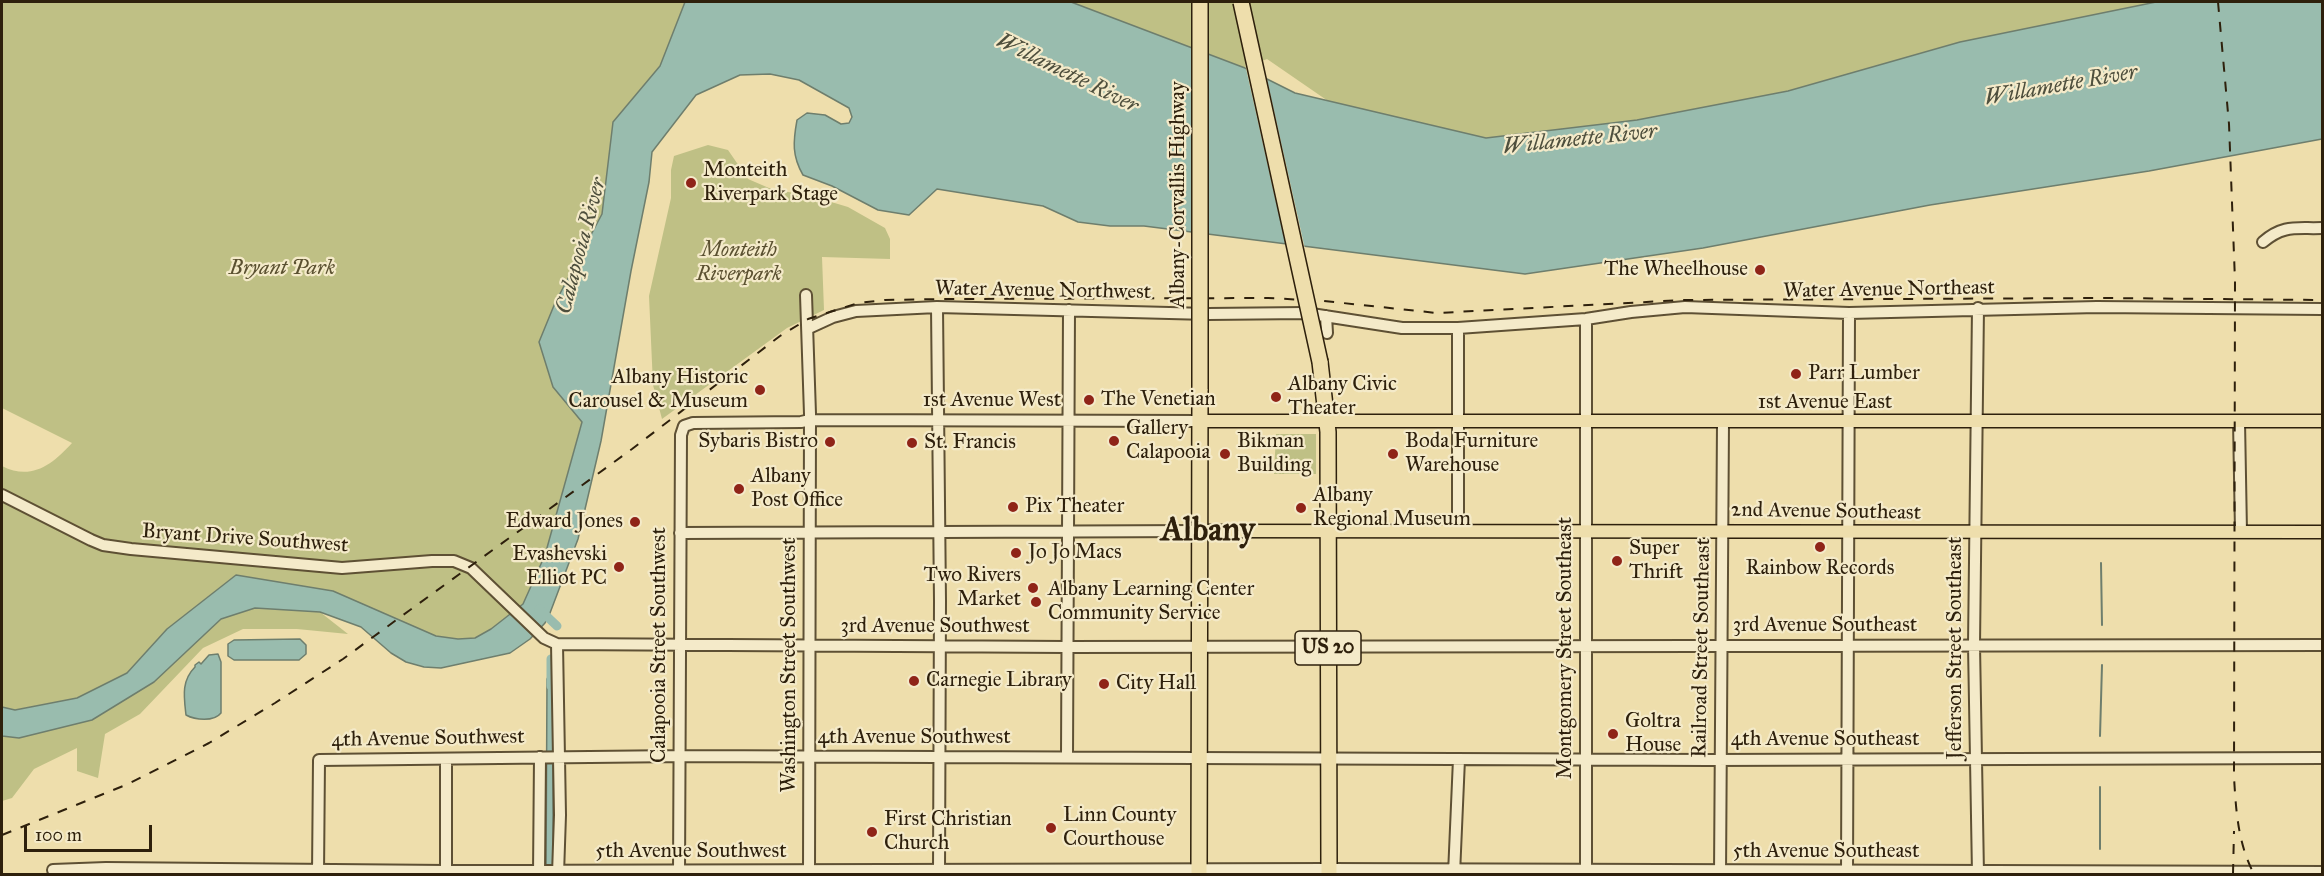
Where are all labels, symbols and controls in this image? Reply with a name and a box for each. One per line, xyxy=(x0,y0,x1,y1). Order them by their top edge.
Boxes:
water label: Willamette River xyxy=(992,28,1142,120)
water label: Willamette River xyxy=(1982,60,2140,112)
street label: Albany-Corvallis Highway xyxy=(1166,82,1192,308)
water label: Willamette River xyxy=(1502,119,1658,161)
place label: Monteith Riverpark Stage xyxy=(703,158,838,208)
water label: Calapooia River xyxy=(551,175,613,317)
marker: Monteith Riverpark Stage xyxy=(684,176,698,190)
park label: Monteith Riverpark xyxy=(696,238,782,288)
park label: Bryant Park xyxy=(229,256,335,282)
place label: The Wheelhouse xyxy=(1604,257,1748,283)
marker: The Wheelhouse xyxy=(1753,263,1767,277)
street label: Water Avenue Northeast xyxy=(1783,276,1995,304)
street label: Water Avenue Northwest xyxy=(935,277,1151,305)
place label: Parr Lumber xyxy=(1808,361,1920,387)
place label: Albany Historic Carousel & Museum xyxy=(568,365,748,415)
marker: Parr Lumber xyxy=(1789,367,1803,381)
place label: Albany Civic Theater xyxy=(1288,372,1397,422)
marker: Albany Historic Carousel & Museum xyxy=(753,383,767,397)
place label: The Venetian xyxy=(1101,387,1216,413)
street label: 1st Avenue West xyxy=(923,388,1061,414)
marker: Albany Civic Theater xyxy=(1269,390,1283,404)
street label: 1st Avenue East xyxy=(1758,390,1892,416)
marker: The Venetian xyxy=(1082,393,1096,407)
place label: Gallery Calapooia xyxy=(1126,416,1210,466)
place label: Sybaris Bistro xyxy=(698,429,818,455)
place label: Bikman Building xyxy=(1237,429,1311,479)
place label: Boda Furniture Warehouse xyxy=(1405,429,1538,479)
place label: St. Francis xyxy=(924,430,1016,456)
marker: Gallery Calapooia xyxy=(1107,434,1121,448)
marker: Sybaris Bistro xyxy=(823,435,837,449)
marker: St. Francis xyxy=(905,436,919,450)
marker: Bikman Building xyxy=(1218,447,1232,461)
marker: Boda Furniture Warehouse xyxy=(1386,447,1400,461)
place label: Albany Post Office xyxy=(751,464,843,514)
marker: Albany Post Office xyxy=(732,482,746,496)
place label: Albany Regional Museum xyxy=(1313,483,1471,533)
place label: Pix Theater xyxy=(1025,494,1124,520)
street label: 2nd Avenue Southeast xyxy=(1731,498,1921,526)
marker: Pix Theater xyxy=(1006,500,1020,514)
marker: Albany Regional Museum xyxy=(1294,501,1308,515)
place label: Edward Jones xyxy=(506,509,623,535)
district label: Albany xyxy=(1161,512,1255,552)
marker: Edward Jones xyxy=(628,515,642,529)
street label: Montgomery Street Southeast xyxy=(1553,517,1579,779)
street label: Bryant Drive Southwest xyxy=(141,519,349,559)
street label: Calapooia Street Southwest xyxy=(647,527,673,763)
place label: Super Thrift xyxy=(1629,536,1683,586)
street label: Washington Street Southwest xyxy=(777,537,803,793)
street label: Jefferson Street Southeast xyxy=(1943,537,1969,759)
street label: Railroad Street Southeast xyxy=(1687,538,1717,758)
place label: Jo Jo Macs xyxy=(1028,540,1122,566)
marker: Rainbow Records xyxy=(1813,540,1827,554)
place label: Evashevski Elliot PC xyxy=(512,542,607,592)
marker: Jo Jo Macs xyxy=(1009,546,1023,560)
marker: Super Thrift xyxy=(1610,554,1624,568)
place label: Rainbow Records xyxy=(1746,556,1894,582)
marker: Evashevski Elliot PC xyxy=(612,560,626,574)
place label: Two Rivers Market xyxy=(924,563,1021,613)
place label: Albany Learning Center Community Service xyxy=(1048,577,1254,627)
marker: Two Rivers Market xyxy=(1026,581,1040,595)
marker: Albany Learning Center Community Service xyxy=(1029,595,1043,609)
street label: 3rd Avenue Southeast xyxy=(1733,613,1917,639)
street label: 3rd Avenue Southwest xyxy=(840,614,1030,640)
road number: US 20 xyxy=(1295,631,1361,665)
place label: Carnegie Library xyxy=(926,668,1072,694)
place label: City Hall xyxy=(1116,671,1196,697)
marker: Carnegie Library xyxy=(907,674,921,688)
marker: City Hall xyxy=(1097,677,1111,691)
place label: Goltra House xyxy=(1625,709,1681,759)
street label: 4th Avenue Southwest xyxy=(331,725,525,753)
street label: 4th Avenue Southwest xyxy=(817,725,1011,751)
marker: Goltra House xyxy=(1606,727,1620,741)
street label: 4th Avenue Southeast xyxy=(1731,727,1919,753)
place label: Linn County Courthouse xyxy=(1063,803,1176,853)
place label: First Christian Church xyxy=(884,807,1012,857)
scale bar xyxy=(27,813,154,851)
marker: Linn County Courthouse xyxy=(1044,821,1058,835)
text: 100 m xyxy=(35,824,82,846)
marker: First Christian Church xyxy=(865,825,879,839)
street label: 5th Avenue Southwest xyxy=(595,839,787,865)
street label: 5th Avenue Southeast xyxy=(1733,839,1919,865)

